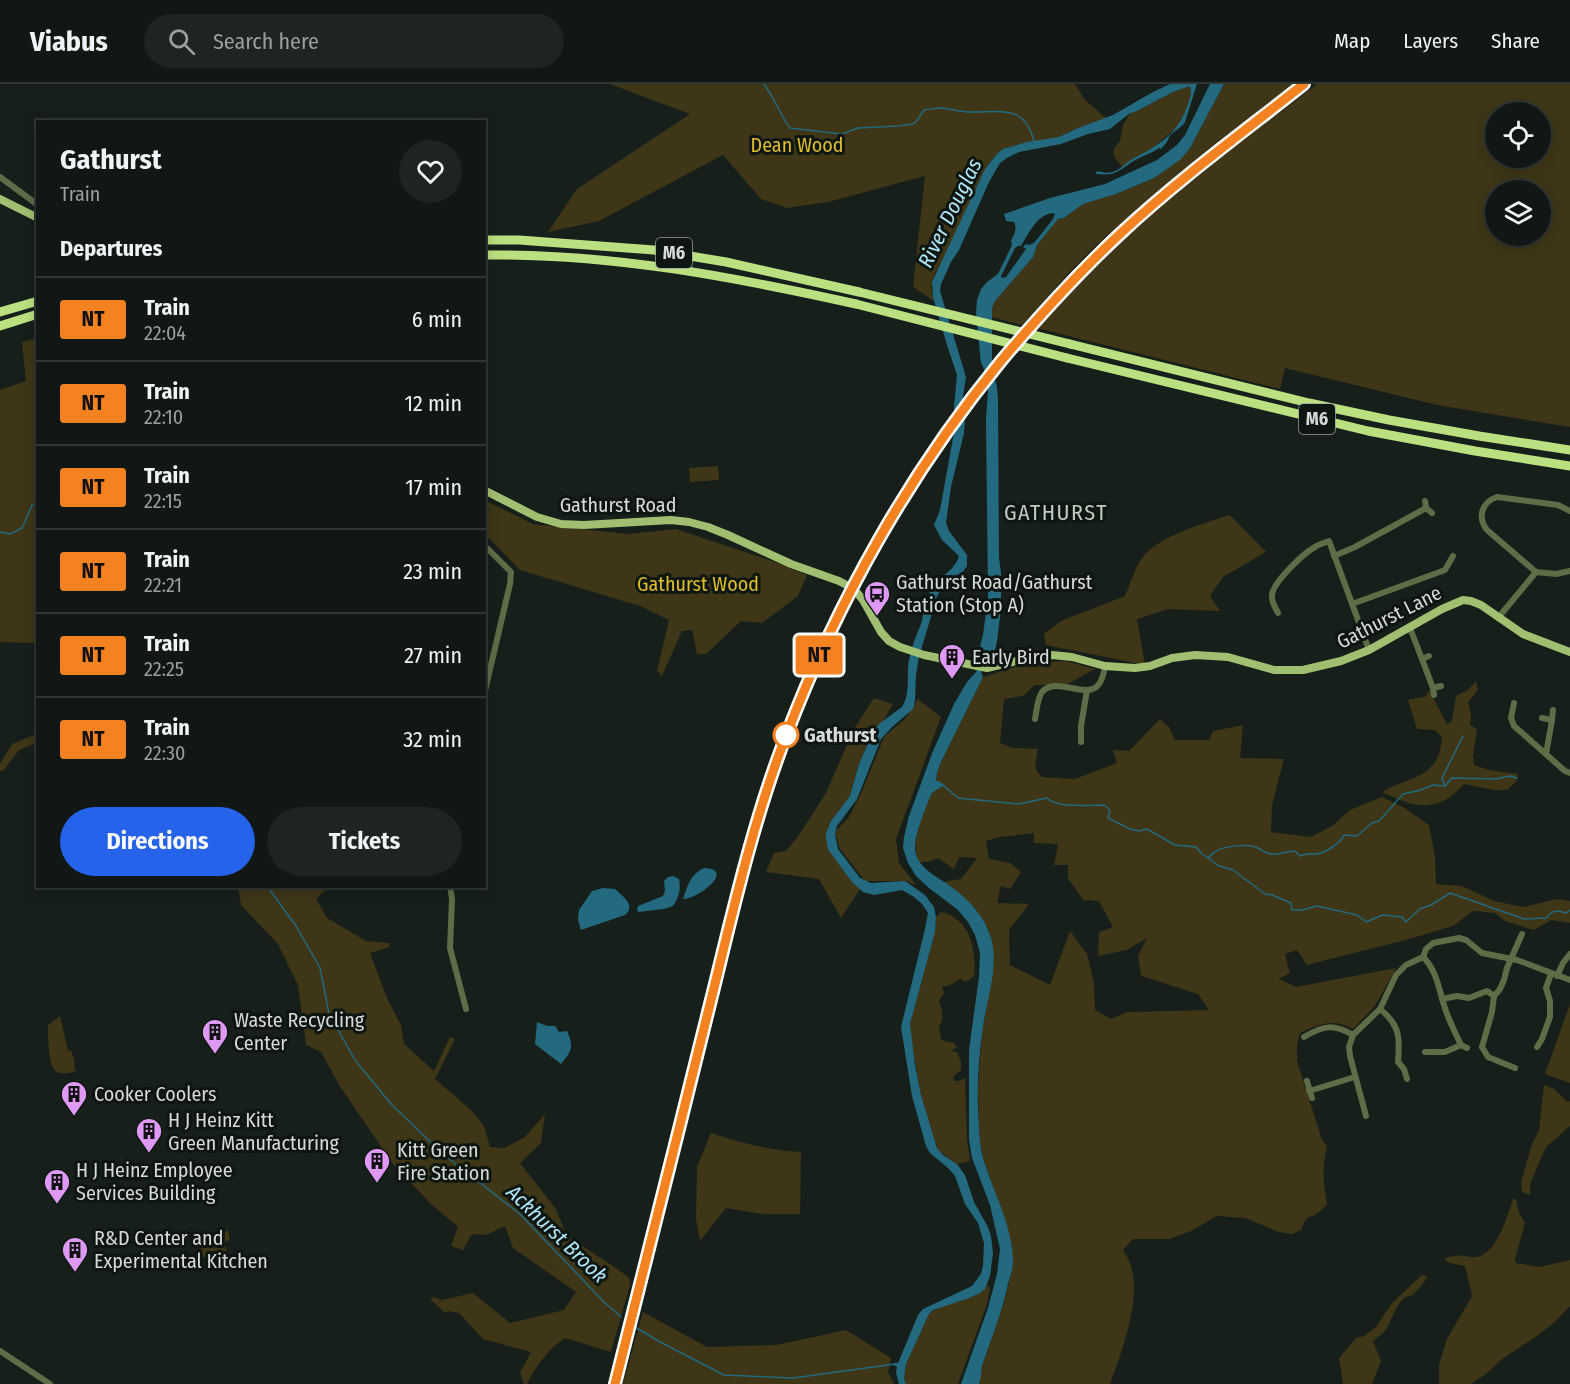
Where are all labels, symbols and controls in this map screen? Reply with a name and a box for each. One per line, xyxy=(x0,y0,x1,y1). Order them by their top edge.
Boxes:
search box xyxy=(144,14,564,68)
text: Viabus xyxy=(30,25,108,58)
icon: search xyxy=(165,25,198,58)
text: Search here xyxy=(213,28,319,55)
text: Map xyxy=(1334,28,1370,54)
text: Layers xyxy=(1403,28,1458,54)
text: Share xyxy=(1491,28,1540,54)
map controls xyxy=(1485,102,1551,246)
button: locate xyxy=(1485,102,1551,168)
park label: Dean Wood xyxy=(751,133,843,157)
button: heart xyxy=(399,140,462,203)
text: Gathurst xyxy=(60,143,162,176)
water label: River Douglas xyxy=(912,154,988,272)
button: layers xyxy=(1485,180,1551,246)
text: Train xyxy=(60,182,100,206)
text: Departures xyxy=(60,235,162,262)
road number: M6 xyxy=(656,238,692,268)
text: Train xyxy=(144,294,190,321)
text: NT xyxy=(82,306,104,332)
text: 6 min xyxy=(412,306,462,333)
text: 22:04 xyxy=(144,321,186,345)
text: Train xyxy=(144,378,190,405)
text: NT xyxy=(82,390,104,416)
text: 12 min xyxy=(404,390,462,417)
road number: M6 xyxy=(1299,404,1335,434)
text: 22:10 xyxy=(144,405,183,429)
text: Train xyxy=(144,462,190,489)
text: NT xyxy=(82,474,104,500)
text: 17 min xyxy=(405,474,462,501)
text: 22:15 xyxy=(144,489,182,513)
street label: Gathurst Road xyxy=(560,493,676,517)
district label: GATHURST xyxy=(1004,499,1108,526)
text: Train xyxy=(144,546,190,573)
text: NT xyxy=(82,558,104,584)
text: 23 min xyxy=(403,558,462,585)
place label: Gathurst Road/Gathurst Station (Stop A) xyxy=(896,570,1093,617)
park label: Gathurst Wood xyxy=(637,572,759,596)
text: 22:21 xyxy=(144,573,182,597)
bus stop icon: Gathurst Road/Gathurst Station (Stop A) xyxy=(862,579,892,617)
street label: Gathurst Lane xyxy=(1333,580,1445,654)
text: Train xyxy=(144,630,190,657)
line badge: NT xyxy=(792,636,846,674)
text: NT xyxy=(82,642,104,668)
text: 27 min xyxy=(404,642,462,669)
text: NT xyxy=(808,642,830,668)
building icon: Early Bird xyxy=(937,642,967,680)
place label: Early Bird xyxy=(972,645,1050,669)
text: 22:25 xyxy=(144,657,184,681)
text: Train xyxy=(144,714,190,741)
marker: Gathurst xyxy=(773,722,799,748)
place label: Gathurst xyxy=(804,723,878,747)
text: NT xyxy=(82,726,104,752)
text: 32 min xyxy=(403,726,462,753)
text: 22:30 xyxy=(144,741,186,765)
button: Directions xyxy=(60,807,255,876)
button: Tickets xyxy=(267,807,462,876)
place label: Waste Recycling Center xyxy=(234,1008,365,1055)
building icon: Waste Recycling Center xyxy=(200,1017,230,1055)
building icon: Cooker Coolers xyxy=(59,1079,89,1117)
place label: Cooker Coolers xyxy=(94,1082,217,1106)
place label: H J Heinz Kitt Green Manufacturing xyxy=(168,1108,340,1155)
building icon: H J Heinz Kitt Green Manufacturing xyxy=(134,1116,164,1154)
place label: Kitt Green Fire Station xyxy=(397,1138,490,1185)
building icon: Kitt Green Fire Station xyxy=(362,1146,392,1184)
place label: H J Heinz Employee Services Building xyxy=(76,1158,233,1205)
building icon: H J Heinz Employee Services Building xyxy=(42,1167,72,1205)
water label: Ackhurst Brook xyxy=(500,1179,613,1289)
place label: R&D Center and Experimental Kitchen xyxy=(94,1226,268,1273)
building icon: R&D Center and Experimental Kitchen xyxy=(60,1235,90,1273)

